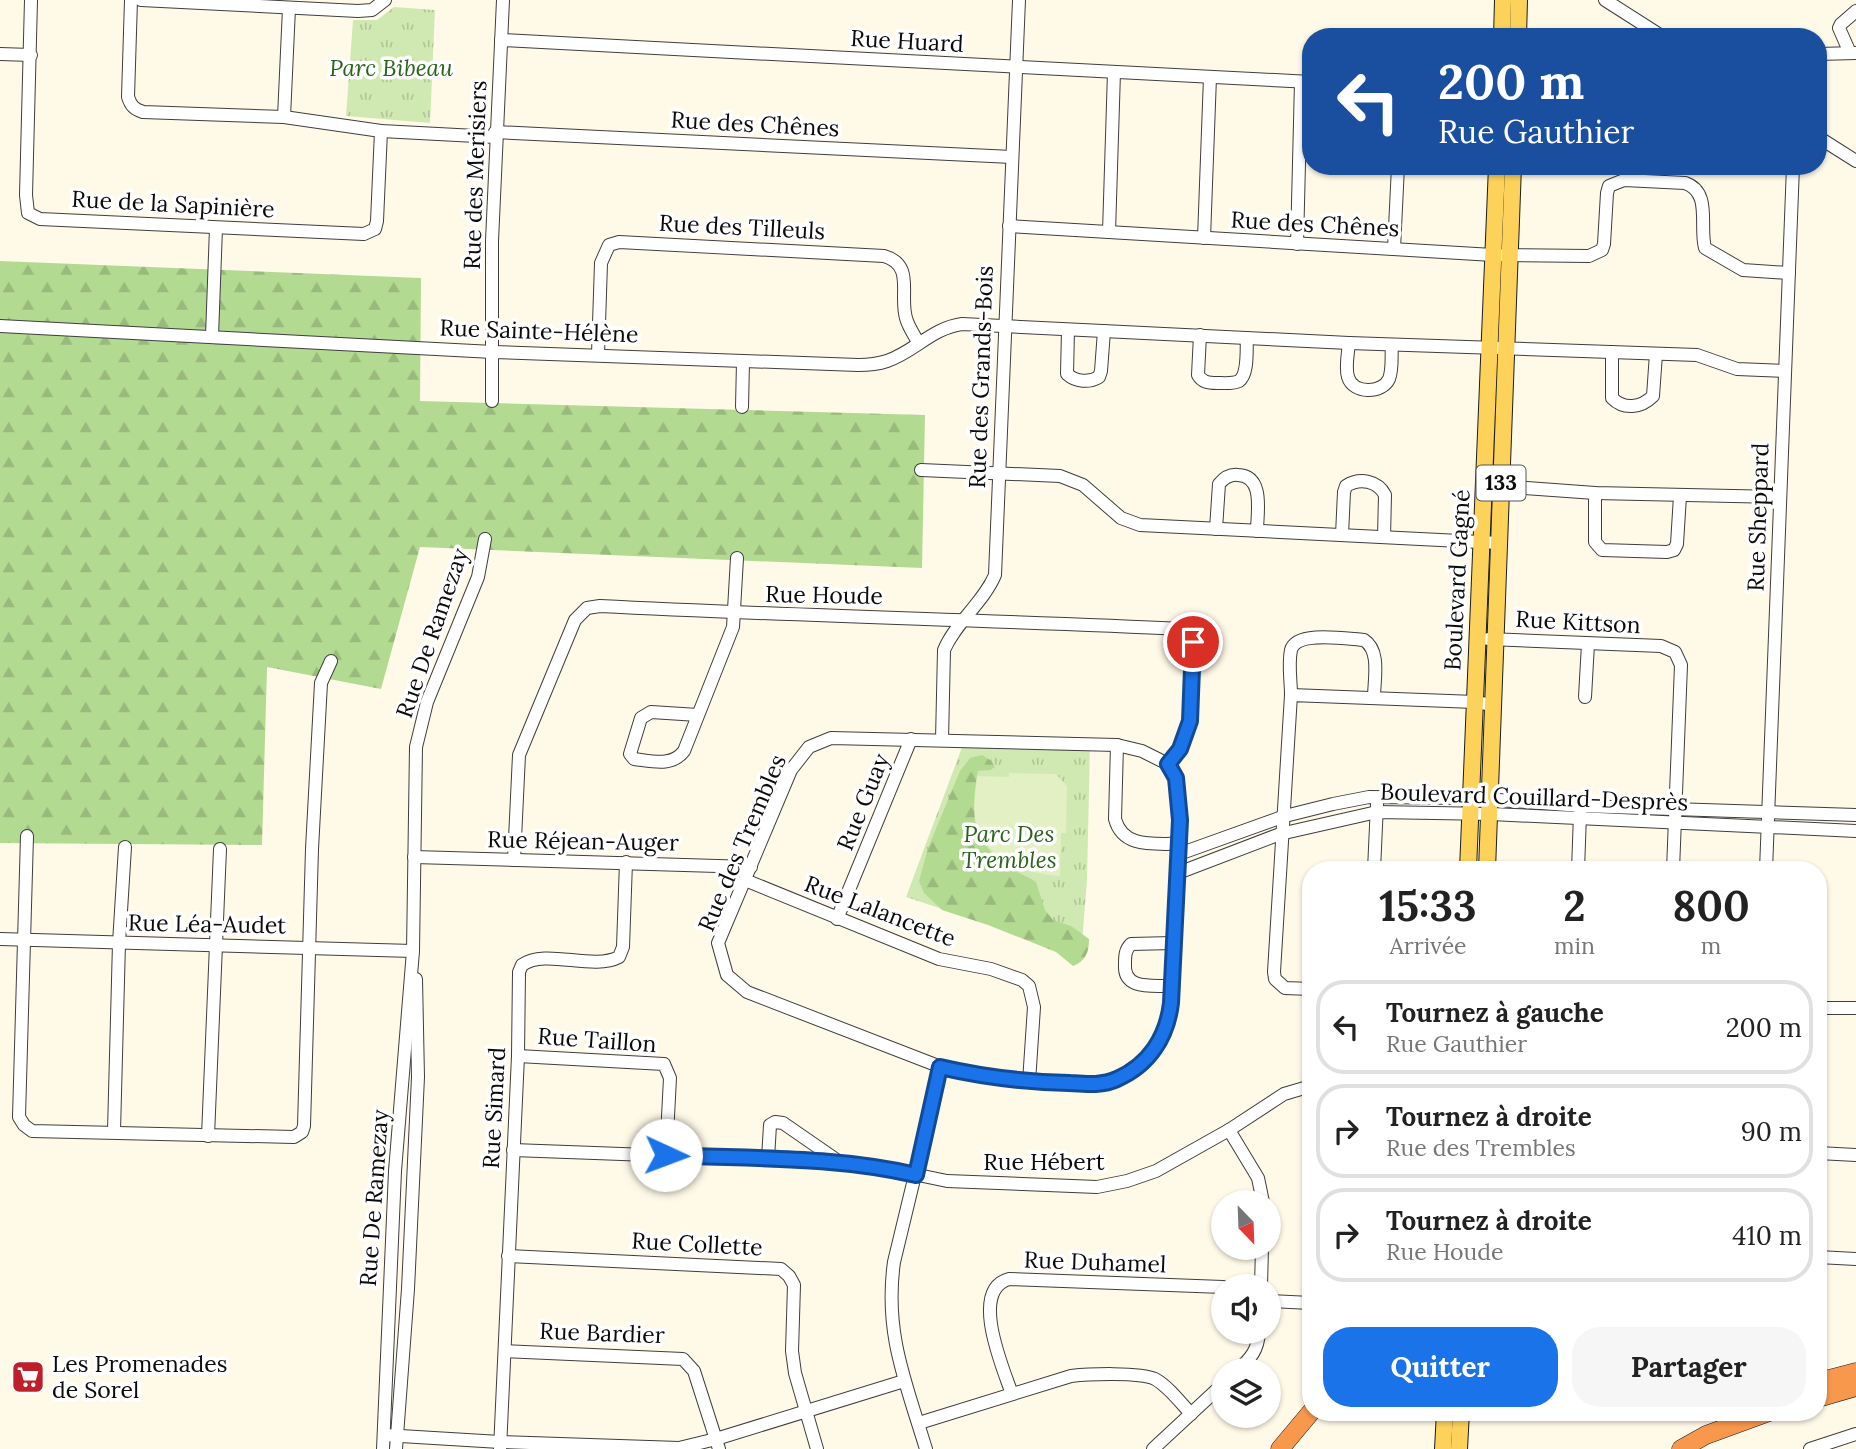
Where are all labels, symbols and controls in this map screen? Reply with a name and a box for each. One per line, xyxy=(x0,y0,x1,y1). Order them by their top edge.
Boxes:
street label: Rue Huard xyxy=(850,23,965,58)
text: 200 m xyxy=(1438,50,1584,112)
park label: Parc Bibeau xyxy=(329,53,453,82)
icon: left xyxy=(1323,56,1414,147)
street label: Rue des Merisiers xyxy=(457,80,492,270)
street label: Rue des Chênes xyxy=(670,105,840,142)
text: Rue Gauthier xyxy=(1438,111,1634,152)
street label: Rue de la Sapinière xyxy=(71,184,275,223)
street label: Rue des Chênes xyxy=(1230,205,1400,242)
street label: Rue des Tilleuls xyxy=(658,208,826,245)
street label: Rue des Grands-Bois xyxy=(962,265,999,489)
street label: Rue Sainte-Hélène xyxy=(439,313,639,348)
street label: Rue Sheppard xyxy=(1740,442,1775,592)
road number: 133 xyxy=(1476,466,1526,500)
street label: Boulevard Gagné xyxy=(1437,489,1476,671)
street label: Rue De Ramezay xyxy=(389,544,474,721)
street label: Rue Houde xyxy=(765,579,883,610)
street label: Rue Kittson xyxy=(1515,604,1641,639)
pin xyxy=(1163,612,1223,672)
icon: arrive xyxy=(1174,623,1212,661)
street label: Rue Guay xyxy=(830,748,895,854)
street label: Rue des Trembles xyxy=(691,750,792,936)
street label: Boulevard Couillard-Desprès xyxy=(1379,777,1689,816)
park label: Parc Des Trembles xyxy=(961,819,1057,874)
street label: Rue Réjean-Auger xyxy=(487,824,679,857)
street label: Rue Lalancette xyxy=(801,868,960,953)
text: 15:33 xyxy=(1379,879,1477,933)
text: 2 xyxy=(1563,879,1586,933)
text: 800 xyxy=(1672,879,1750,933)
street label: Rue Léa-Audet xyxy=(128,908,286,939)
text: Arrivée xyxy=(1389,931,1467,960)
text: min xyxy=(1554,931,1595,960)
text: m xyxy=(1701,931,1721,960)
text: Tournez à gauche xyxy=(1386,996,1604,1029)
icon: left xyxy=(1327,1008,1365,1046)
text: 200 m xyxy=(1726,1011,1802,1044)
street label: Rue Taillon xyxy=(537,1021,657,1058)
text: Rue Gauthier xyxy=(1386,1029,1527,1058)
street label: Rue Simard xyxy=(476,1046,511,1170)
text: Tournez à droite xyxy=(1386,1100,1592,1133)
street label: Rue De Ramezay xyxy=(353,1108,394,1287)
icon: right xyxy=(1327,1112,1365,1150)
text: 90 m xyxy=(1741,1115,1802,1148)
position arrow xyxy=(629,1118,703,1192)
text: Rue des Trembles xyxy=(1386,1133,1576,1162)
street label: Rue Hébert xyxy=(983,1147,1105,1176)
north arrow xyxy=(1211,1190,1281,1260)
map controls xyxy=(1211,1190,1281,1428)
text: Tournez à droite xyxy=(1386,1204,1592,1237)
icon: right xyxy=(1327,1216,1365,1254)
text: 410 m xyxy=(1732,1219,1802,1252)
street label: Rue Collette xyxy=(631,1226,763,1261)
text: Rue Houde xyxy=(1386,1237,1504,1266)
street label: Rue Duhamel xyxy=(1023,1245,1167,1278)
button: sound xyxy=(1211,1274,1281,1344)
street label: Rue Bardier xyxy=(539,1316,665,1349)
button: Quitter xyxy=(1323,1327,1558,1407)
button: Partager xyxy=(1572,1327,1806,1407)
place label: Les Promenades de Sorel xyxy=(52,1349,227,1404)
supermarket icon: Les Promenades de Sorel xyxy=(9,1358,47,1396)
button: layers xyxy=(1211,1358,1281,1428)

